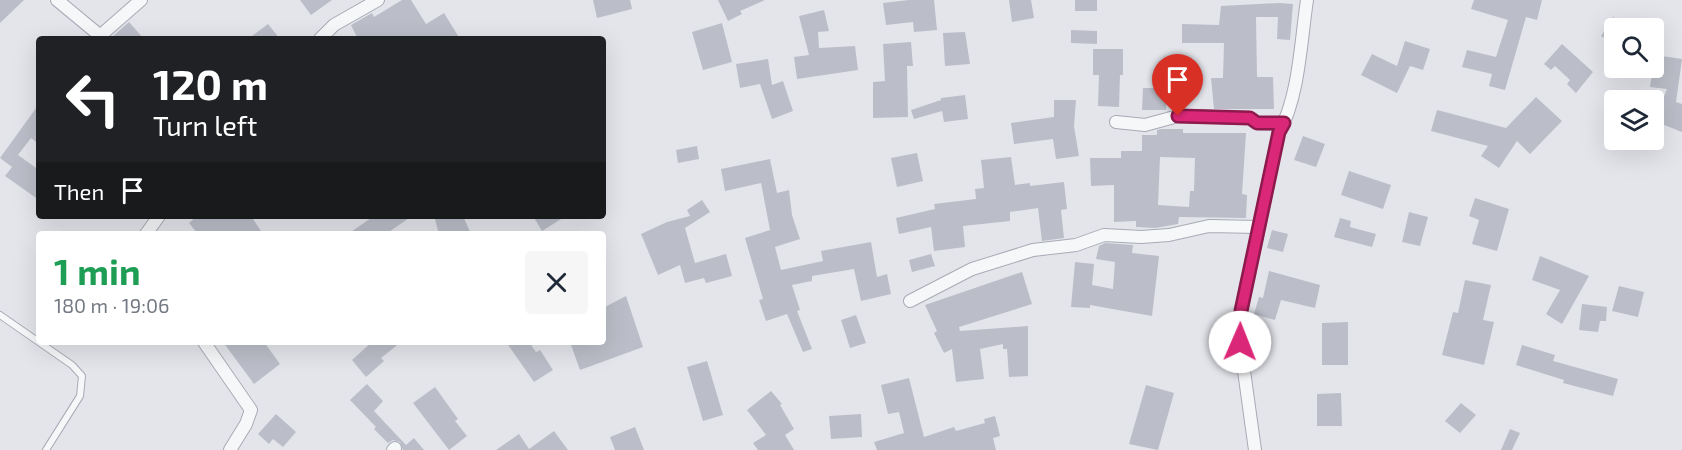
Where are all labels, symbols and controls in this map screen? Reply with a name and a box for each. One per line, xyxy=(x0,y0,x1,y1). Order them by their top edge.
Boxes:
map controls xyxy=(1604,18,1664,150)
button: search xyxy=(1604,18,1664,78)
pin xyxy=(1152,54,1203,116)
text: 120 m xyxy=(153,58,268,108)
icon: left xyxy=(54,60,132,138)
icon: arrive xyxy=(1161,63,1194,96)
button: layers xyxy=(1604,90,1664,150)
text: Turn left xyxy=(153,109,257,141)
icon: arrive xyxy=(116,174,149,207)
text: Then xyxy=(54,178,104,204)
text: 1 min xyxy=(54,249,141,292)
button: close xyxy=(525,251,588,314)
text: 180 m · 19:06 xyxy=(54,293,169,317)
position arrow xyxy=(1208,310,1272,374)

